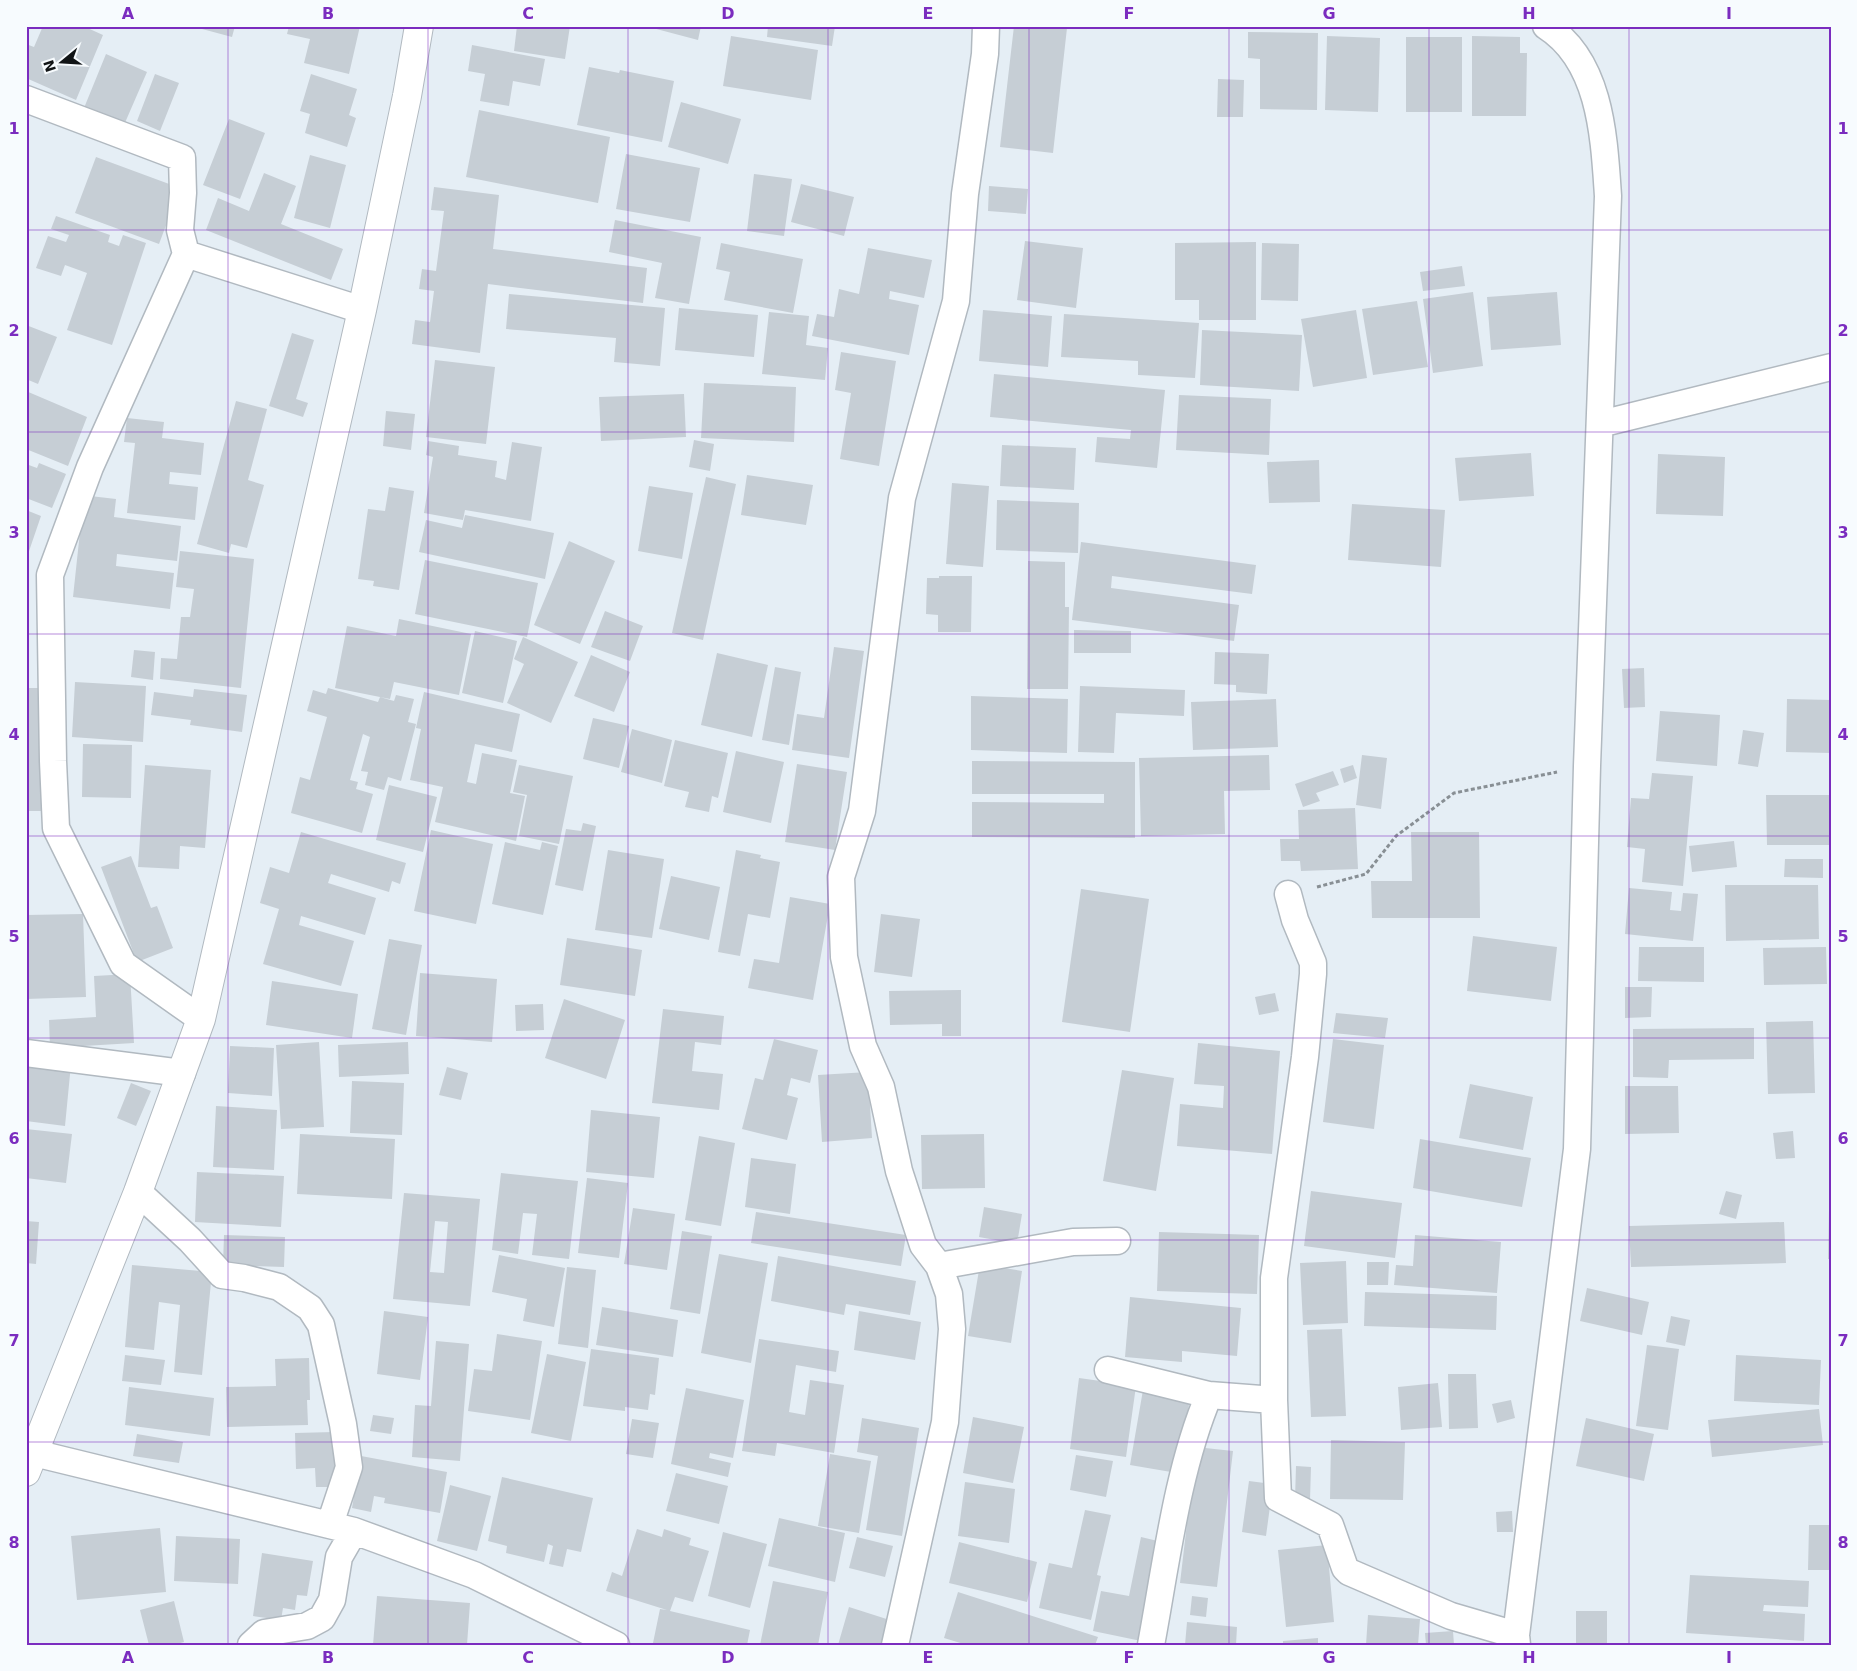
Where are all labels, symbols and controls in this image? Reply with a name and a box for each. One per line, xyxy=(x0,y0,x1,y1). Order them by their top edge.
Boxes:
text: A xyxy=(122,4,135,23)
text: B xyxy=(322,4,334,23)
text: C xyxy=(522,4,534,23)
text: D xyxy=(721,4,735,23)
text: E xyxy=(923,4,933,23)
text: F xyxy=(1124,4,1134,23)
text: G xyxy=(1322,4,1336,23)
text: H xyxy=(1522,4,1536,23)
text: I xyxy=(1726,4,1732,23)
north arrow xyxy=(38,38,88,88)
text: N xyxy=(40,58,59,74)
text: 1 xyxy=(8,119,20,138)
text: 1 xyxy=(1837,119,1849,138)
text: 2 xyxy=(8,321,20,340)
text: 2 xyxy=(1837,321,1849,340)
text: 3 xyxy=(8,523,20,542)
text: 3 xyxy=(1837,523,1849,542)
text: 4 xyxy=(8,725,20,744)
text: 4 xyxy=(1837,725,1849,744)
text: 5 xyxy=(8,927,20,946)
text: 5 xyxy=(1837,927,1849,946)
text: 6 xyxy=(8,1129,20,1148)
text: 6 xyxy=(1837,1129,1849,1148)
text: 7 xyxy=(8,1331,20,1350)
text: 7 xyxy=(1837,1331,1849,1350)
text: 8 xyxy=(8,1533,20,1552)
text: 8 xyxy=(1837,1533,1849,1552)
text: A xyxy=(122,1648,135,1667)
text: B xyxy=(322,1648,334,1667)
text: C xyxy=(522,1648,534,1667)
text: D xyxy=(721,1648,735,1667)
text: E xyxy=(923,1648,933,1667)
text: F xyxy=(1124,1648,1134,1667)
text: G xyxy=(1322,1648,1336,1667)
text: H xyxy=(1522,1648,1536,1667)
text: I xyxy=(1726,1648,1732,1667)

